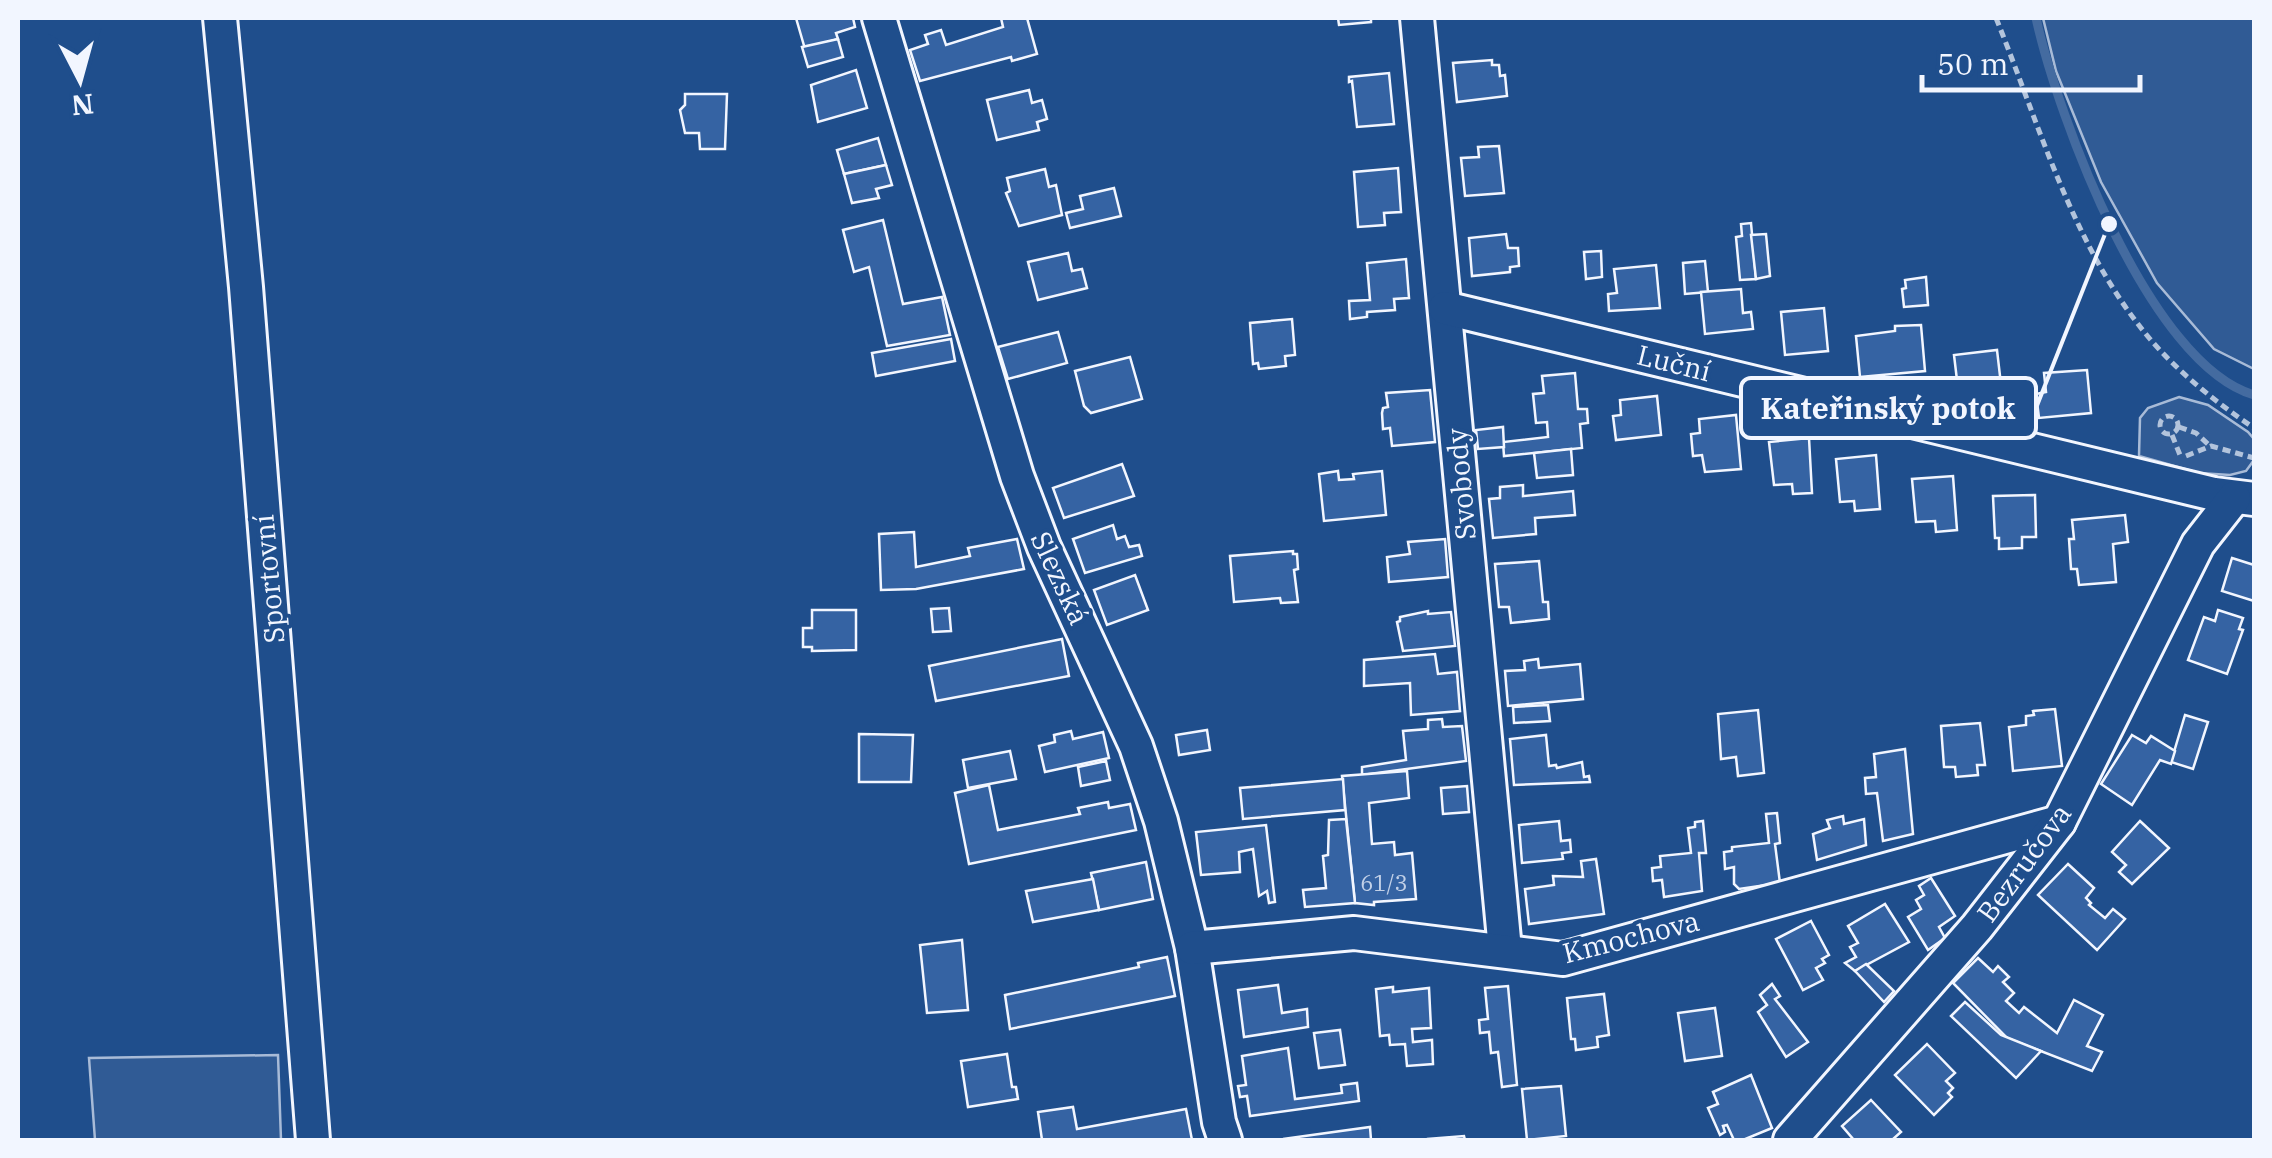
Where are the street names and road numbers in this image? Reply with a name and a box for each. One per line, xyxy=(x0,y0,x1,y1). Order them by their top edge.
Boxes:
street label: Luční xyxy=(1633,336,1715,390)
street label: Svobody xyxy=(1437,427,1484,541)
street label: Sportovní xyxy=(244,513,293,645)
street label: Slezská xyxy=(1023,525,1098,630)
street label: Bezručova xyxy=(1968,796,2079,929)
street label: Kmochova xyxy=(1559,902,1703,971)

